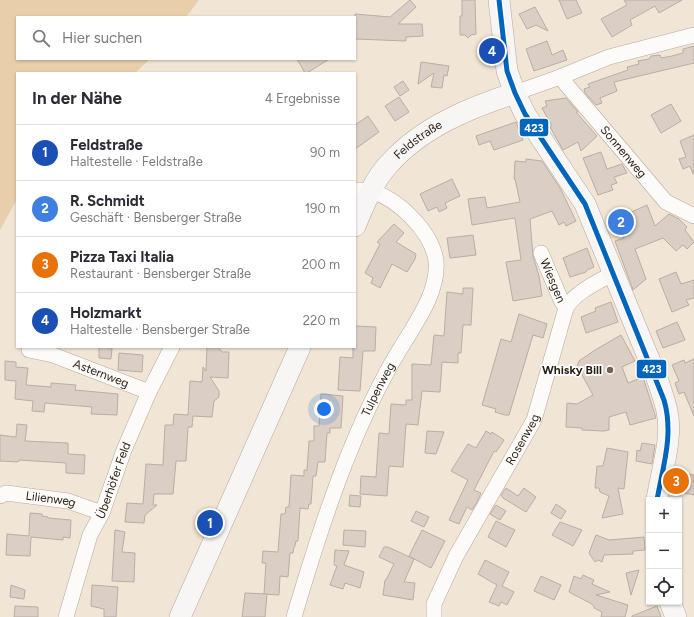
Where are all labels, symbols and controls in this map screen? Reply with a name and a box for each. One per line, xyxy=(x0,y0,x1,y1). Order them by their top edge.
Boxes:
search box xyxy=(16,16,356,60)
icon: search xyxy=(30,27,52,49)
text: Hier suchen xyxy=(62,29,142,47)
pin: 4 xyxy=(479,36,505,66)
text: In der Nähe xyxy=(32,88,122,108)
text: 4 Ergebnisse xyxy=(265,91,340,106)
street label: Feldstraße xyxy=(391,117,445,162)
line badge: 423 xyxy=(519,118,549,137)
text: 423 xyxy=(524,122,544,135)
street label: Sonnenweg xyxy=(597,123,649,181)
text: Feldstraße xyxy=(70,136,143,154)
text: 1 xyxy=(42,145,48,160)
text: 90 m xyxy=(310,145,340,160)
text: Haltestelle · Feldstraße xyxy=(70,154,203,169)
text: R. Schmidt xyxy=(70,192,145,210)
text: 2 xyxy=(41,201,49,216)
text: 190 m xyxy=(305,201,340,216)
pin: 2 xyxy=(608,207,634,237)
text: Geschäft · Bensberger Straße xyxy=(70,210,242,225)
text: Pizza Taxi Italia xyxy=(70,248,174,266)
street label: Wiesgen xyxy=(537,256,568,305)
text: 3 xyxy=(41,257,49,272)
text: 200 m xyxy=(302,257,340,272)
text: Restaurant · Bensberger Straße xyxy=(70,266,251,281)
text: Holzmarkt xyxy=(70,304,142,322)
text: 4 xyxy=(41,313,49,328)
text: 220 m xyxy=(303,313,340,328)
text: Haltestelle · Bensberger Straße xyxy=(70,322,250,337)
street label: Asternweg xyxy=(71,356,131,391)
line badge: 423 xyxy=(636,359,667,379)
street label: Tulpenweg xyxy=(359,360,398,419)
place label: Whisky Bill xyxy=(542,363,602,377)
text: 423 xyxy=(642,363,662,376)
marker: Whisky Bill xyxy=(605,365,615,375)
your location xyxy=(314,399,334,419)
street label: Rosenweg xyxy=(503,413,542,467)
street label: Überhöfer Feld xyxy=(93,440,134,521)
pin: 3 xyxy=(663,466,689,496)
street label: Lilienweg xyxy=(25,489,78,510)
map controls xyxy=(646,497,682,605)
button: + xyxy=(646,497,682,533)
pin: 1 xyxy=(197,508,223,538)
button: − xyxy=(646,533,682,569)
button: locate xyxy=(646,569,682,605)

